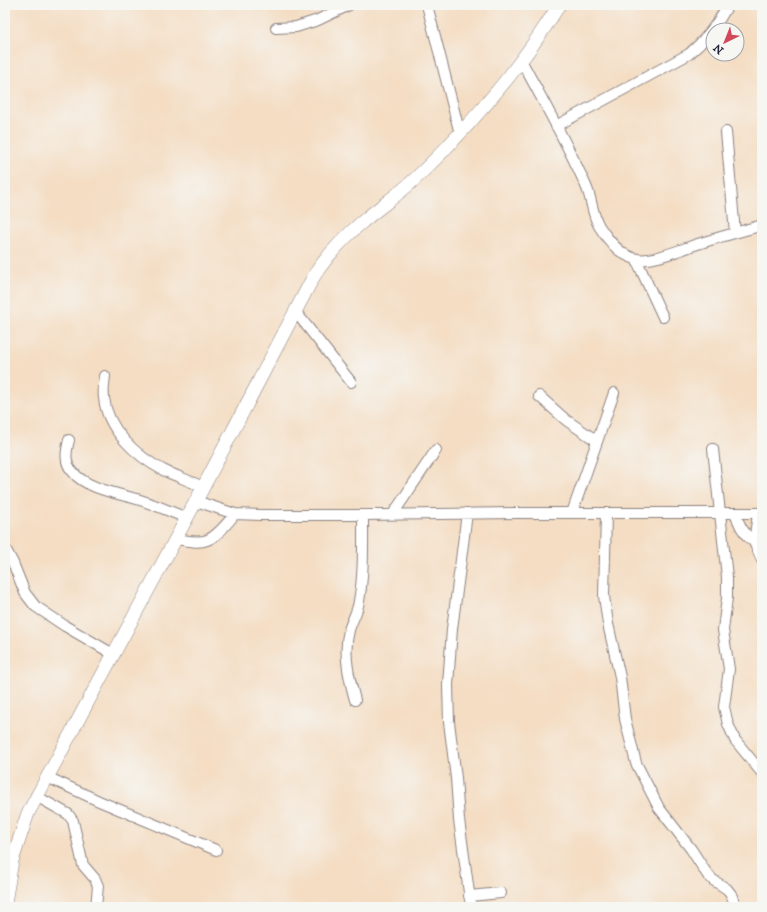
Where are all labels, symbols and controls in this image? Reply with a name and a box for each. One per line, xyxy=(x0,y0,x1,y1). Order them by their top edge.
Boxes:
north arrow xyxy=(705,22,745,62)
text: N xyxy=(711,40,727,57)

